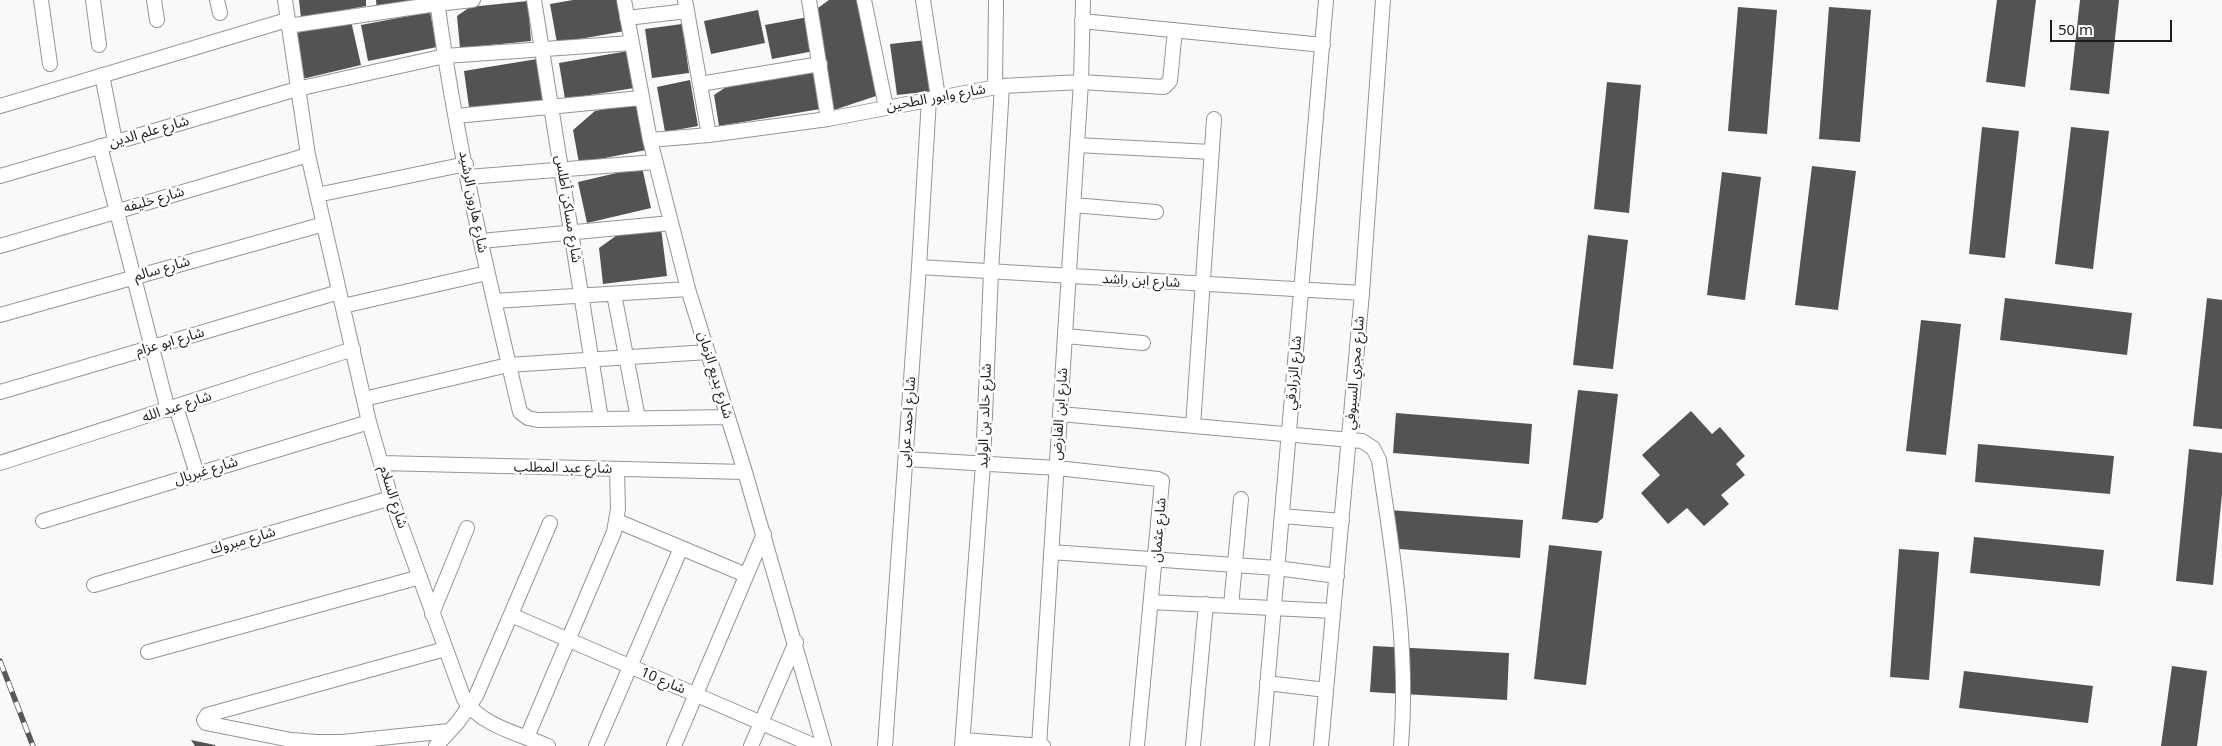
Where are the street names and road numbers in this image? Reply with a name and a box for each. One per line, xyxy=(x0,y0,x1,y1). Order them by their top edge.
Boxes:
street label: شارع وابور الطحين xyxy=(885,81,987,115)
street label: شارع علم الدين xyxy=(107,113,191,151)
street label: شارع هارون الرشيد xyxy=(455,150,491,254)
street label: شارع مساكن أطلس xyxy=(551,154,585,264)
street label: شارع خليفه xyxy=(122,183,186,217)
street label: شارع سالم xyxy=(132,253,192,285)
street label: شارع ابن راشد xyxy=(1101,271,1181,291)
street label: شارع مجري السيوفي xyxy=(1342,315,1368,431)
street label: شارع ابو عزام xyxy=(134,324,206,360)
street label: شارع بديع الزمان xyxy=(694,329,736,421)
street label: شارع الزرادقي xyxy=(1282,335,1306,411)
street label: شارع خالد بن الوليد xyxy=(975,363,995,469)
street label: شارع ابن الفارض xyxy=(1048,367,1072,461)
street label: شارع احمد عرابى xyxy=(896,376,920,468)
street label: شارع عبد الله xyxy=(140,388,214,426)
street label: شارع غبريال xyxy=(172,453,240,489)
street label: شارع عبد المطلب xyxy=(514,459,612,477)
street label: شارع السلام xyxy=(375,464,411,530)
street label: شارع عثمان xyxy=(1148,497,1170,563)
street label: شارع مبروك xyxy=(208,524,278,558)
street label: شارع 10 xyxy=(638,664,688,698)

